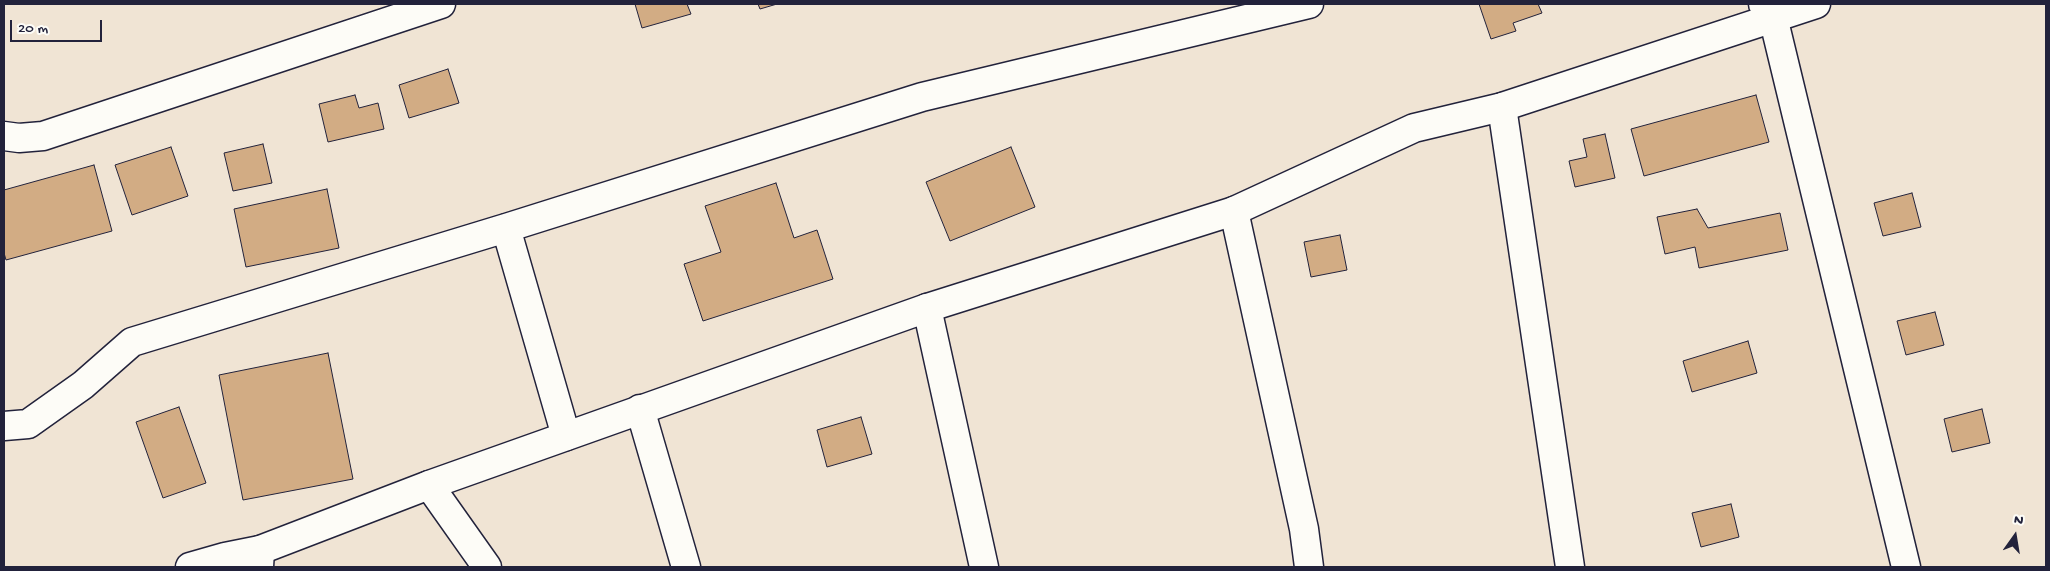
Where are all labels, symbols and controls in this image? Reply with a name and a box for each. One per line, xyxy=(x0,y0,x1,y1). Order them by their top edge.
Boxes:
scale bar xyxy=(12,10,105,42)
text: 20 m xyxy=(18,20,48,38)
north arrow xyxy=(1990,511,2040,561)
text: N xyxy=(2012,512,2025,530)

